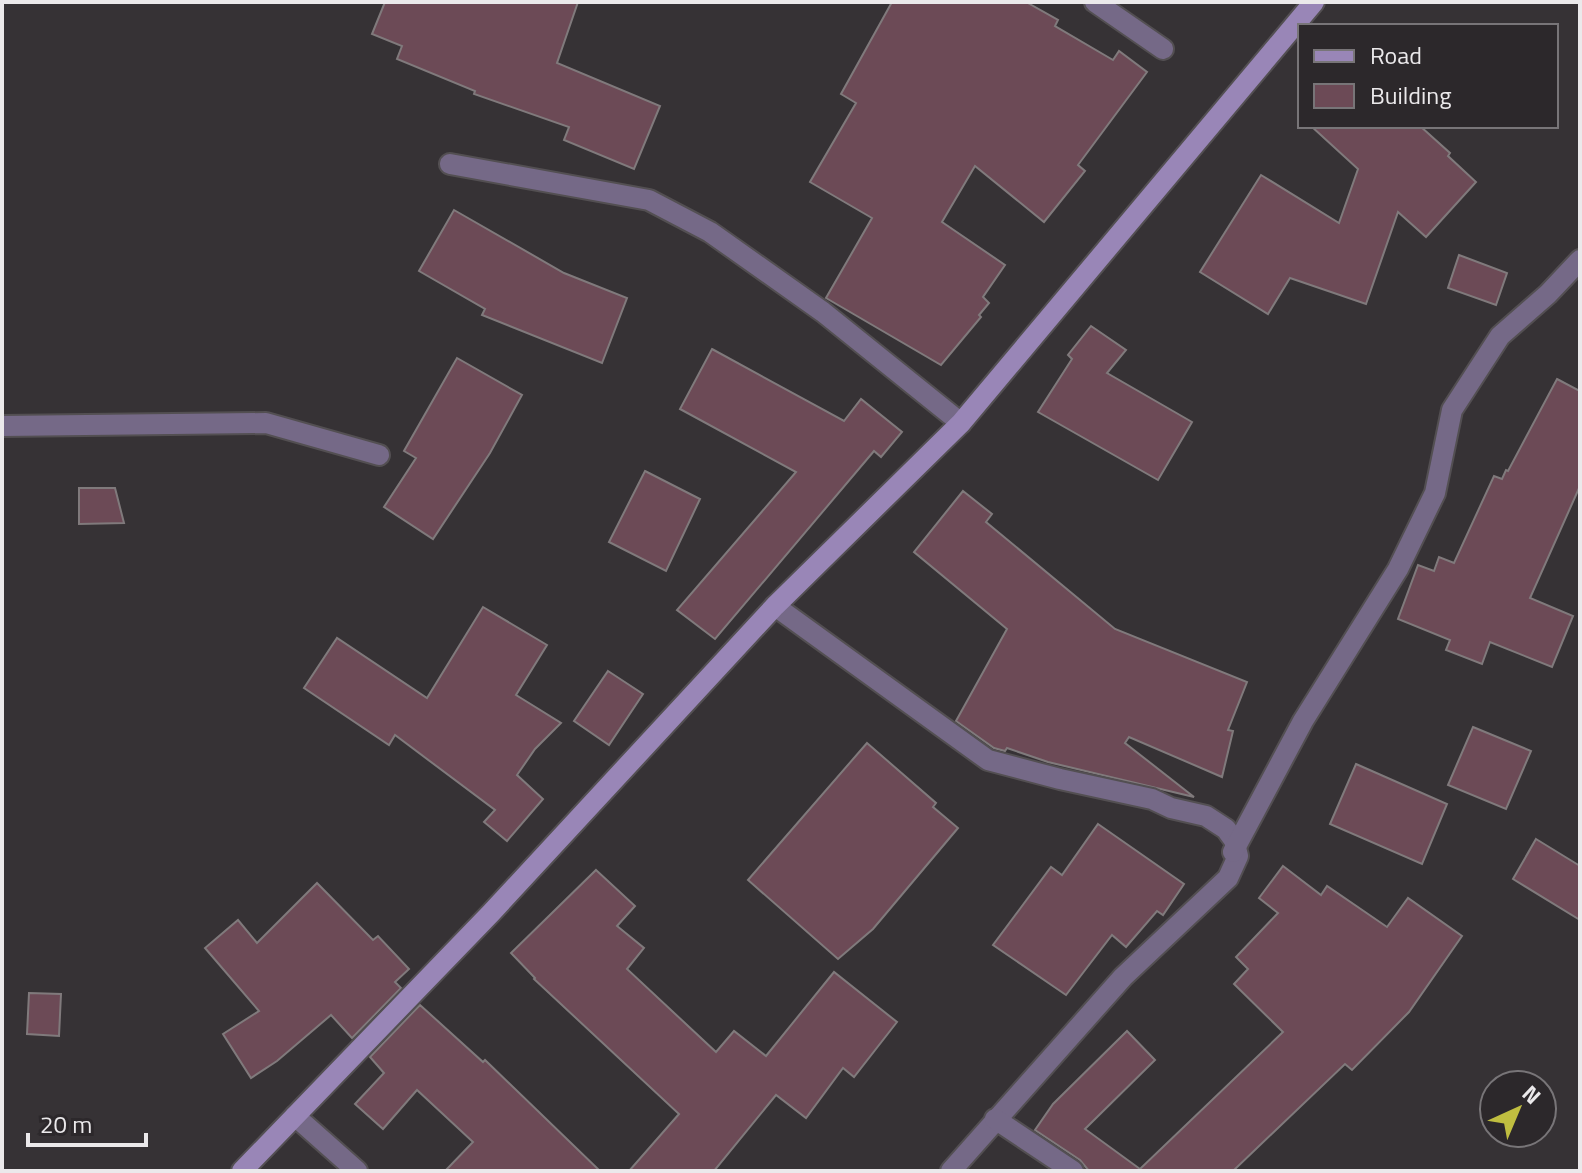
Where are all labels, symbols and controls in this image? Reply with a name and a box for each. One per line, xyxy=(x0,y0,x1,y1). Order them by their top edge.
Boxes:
legend xyxy=(1298,24,1558,128)
text: Road xyxy=(1370,37,1422,73)
text: Building xyxy=(1370,77,1452,113)
north arrow xyxy=(1478,1069,1558,1149)
text: N xyxy=(1515,1077,1549,1112)
scale bar xyxy=(28,1097,146,1147)
text: 20 m xyxy=(40,1106,92,1142)

